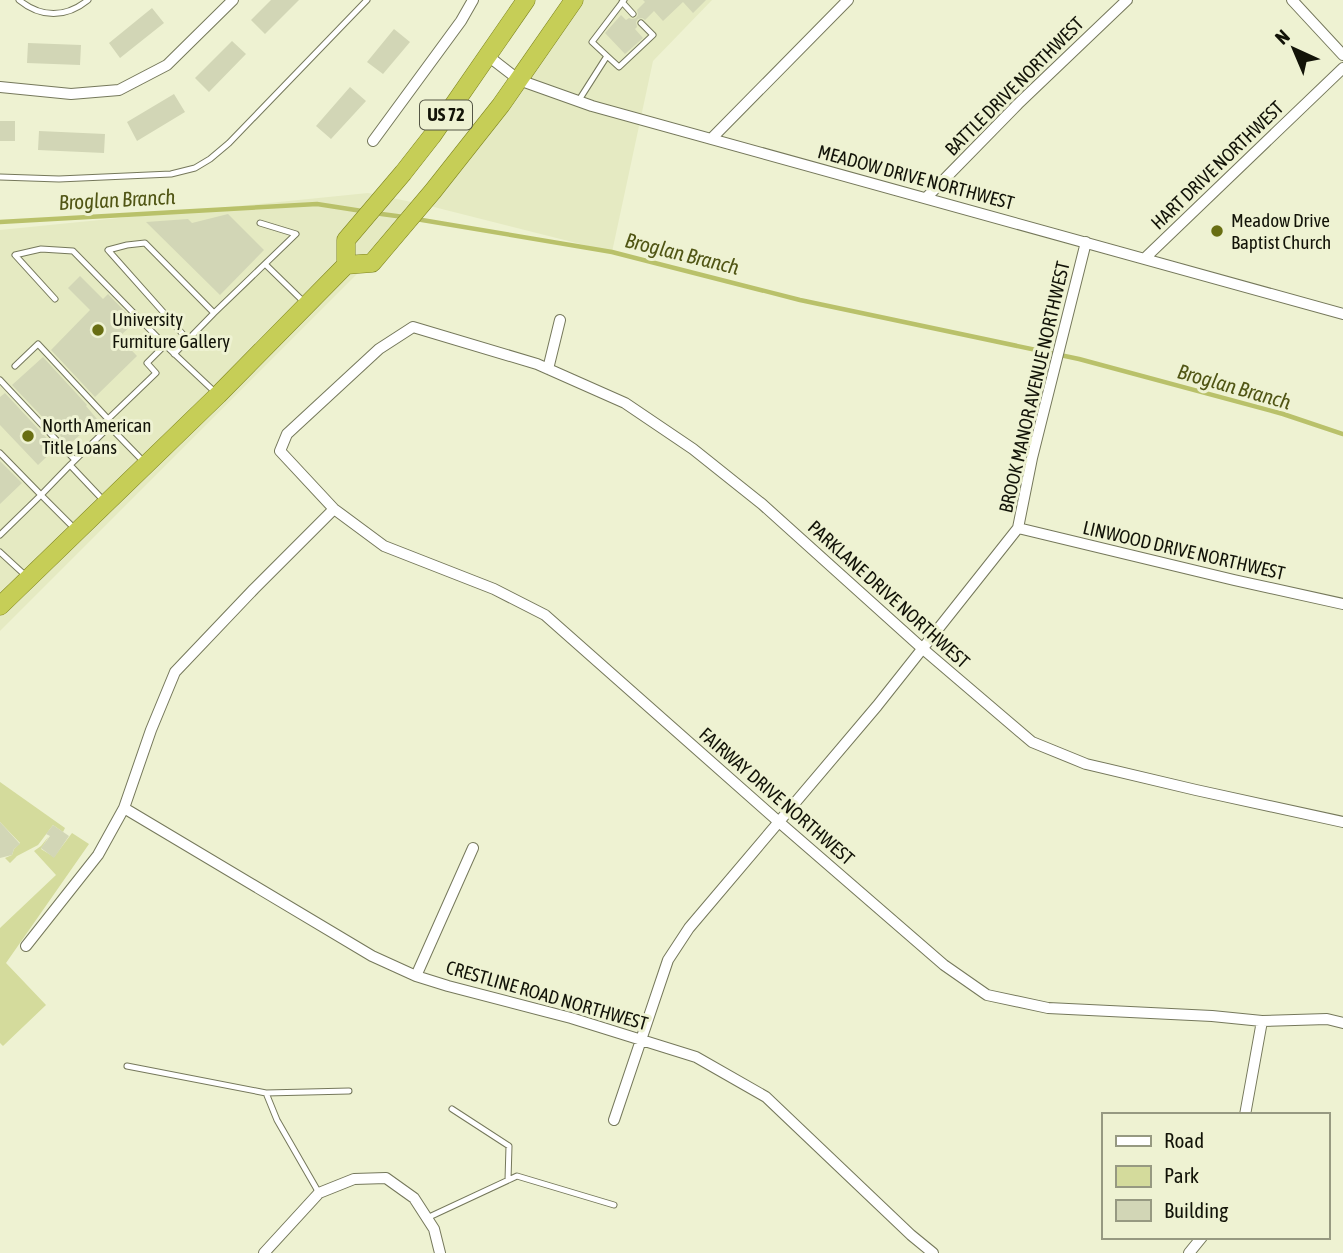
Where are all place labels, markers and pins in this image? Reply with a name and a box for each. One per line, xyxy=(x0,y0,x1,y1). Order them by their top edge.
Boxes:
place label: Meadow Drive Baptist Church xyxy=(1231,209,1331,253)
marker: Meadow Drive Baptist Church xyxy=(1209,223,1225,239)
place label: University Furniture Gallery xyxy=(112,308,230,352)
marker: University Furniture Gallery xyxy=(90,322,106,338)
place label: North American Title Loans xyxy=(42,414,152,458)
marker: North American Title Loans xyxy=(20,428,36,444)

